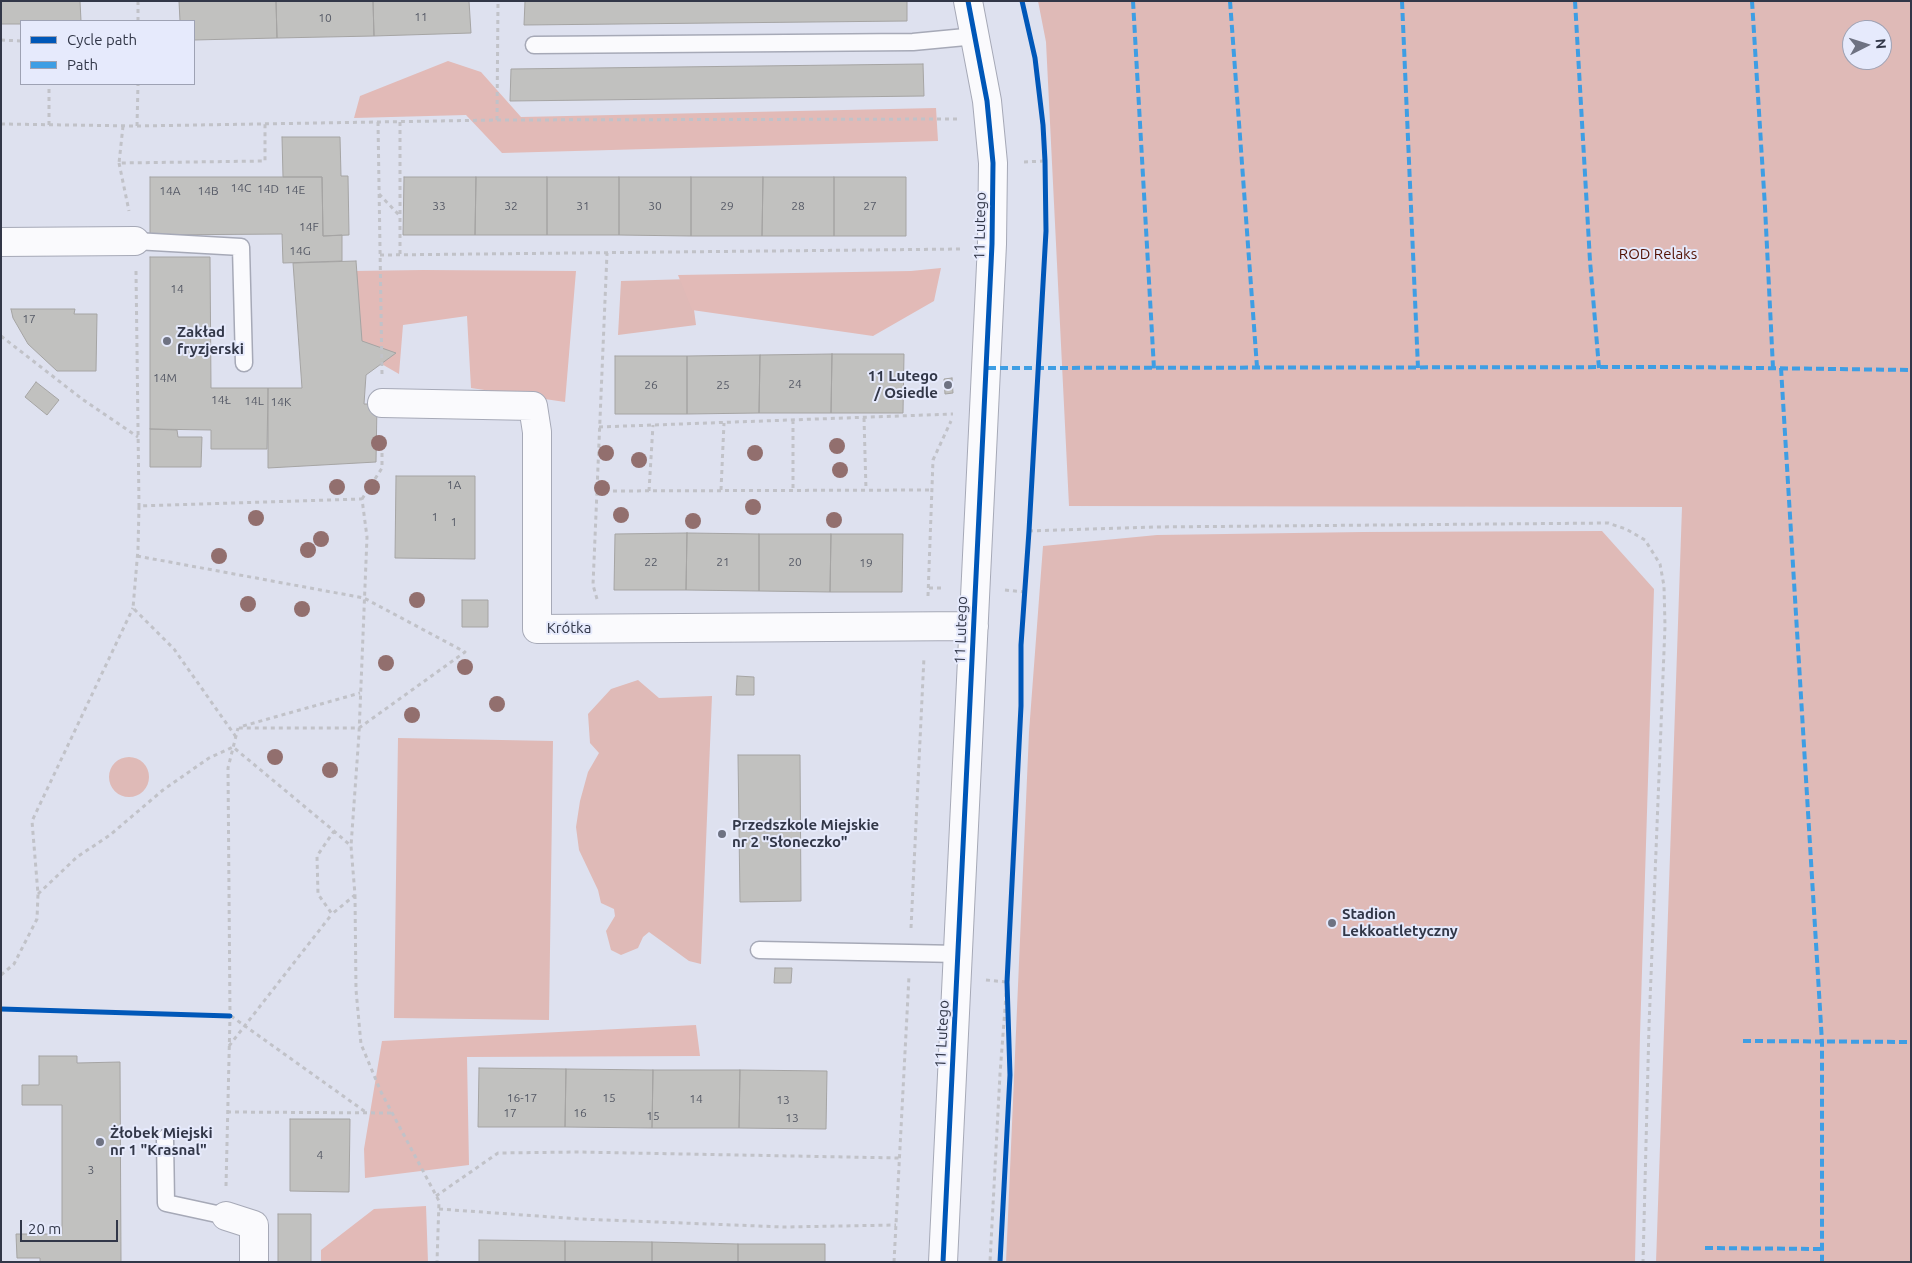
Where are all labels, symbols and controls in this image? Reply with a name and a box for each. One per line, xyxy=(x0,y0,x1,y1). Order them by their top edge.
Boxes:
house number: 11 xyxy=(414,10,428,24)
house number: 10 xyxy=(318,11,332,25)
legend xyxy=(20,20,195,85)
north arrow xyxy=(1842,20,1892,70)
text: Cycle path xyxy=(67,31,137,48)
text: N xyxy=(1873,38,1889,50)
text: Path xyxy=(67,56,98,73)
house number: 14C xyxy=(231,181,251,195)
house number: 14D xyxy=(257,182,279,196)
house number: 14E xyxy=(285,183,305,197)
house number: 14A xyxy=(159,184,181,198)
house number: 14B xyxy=(197,184,219,198)
street label: 11 Lutego xyxy=(970,192,990,260)
house number: 33 xyxy=(432,199,446,213)
house number: 32 xyxy=(504,199,518,213)
house number: 31 xyxy=(576,199,590,213)
house number: 30 xyxy=(648,199,662,213)
house number: 29 xyxy=(720,199,734,213)
house number: 28 xyxy=(791,199,805,213)
house number: 27 xyxy=(863,199,877,213)
house number: 14F xyxy=(299,220,319,234)
house number: 14G xyxy=(289,244,311,258)
park label: ROD Relaks xyxy=(1619,245,1697,263)
house number: 14 xyxy=(170,282,184,296)
house number: 17 xyxy=(22,312,36,326)
place label: Zakład fryzjerski xyxy=(177,323,244,358)
marker: Zakład fryzjerski xyxy=(161,335,173,347)
place label: 11 Lutego / Osiedle xyxy=(868,367,938,402)
house number: 14M xyxy=(153,371,177,385)
house number: 24 xyxy=(788,377,802,391)
house number: 26 xyxy=(644,378,658,392)
house number: 25 xyxy=(716,378,730,392)
marker: 11 Lutego / Osiedle xyxy=(942,379,954,391)
house number: 14Ł xyxy=(211,393,231,407)
house number: 14L xyxy=(244,394,264,408)
house number: 14K xyxy=(271,395,291,409)
house number: 1A xyxy=(447,478,461,492)
house number: 1 xyxy=(432,510,438,524)
house number: 1 xyxy=(451,515,457,529)
house number: 22 xyxy=(644,555,658,569)
house number: 21 xyxy=(716,555,730,569)
house number: 20 xyxy=(788,555,802,569)
house number: 19 xyxy=(859,556,873,570)
street label: 11 Lutego xyxy=(951,596,971,664)
street label: Krótka xyxy=(547,619,591,637)
place label: Przedszkole Miejskie nr 2 "Słoneczko" xyxy=(732,816,879,851)
marker: Przedszkole Miejskie nr 2 "Słoneczko" xyxy=(716,828,728,840)
place label: Stadion Lekkoatletyczny xyxy=(1342,905,1458,940)
marker: Stadion Lekkoatletyczny xyxy=(1326,917,1338,929)
street label: 11 Lutego xyxy=(931,1000,953,1068)
house number: 16-17 xyxy=(507,1091,537,1105)
house number: 15 xyxy=(602,1091,616,1105)
house number: 14 xyxy=(689,1092,703,1106)
house number: 13 xyxy=(776,1093,790,1107)
house number: 17 xyxy=(503,1106,517,1120)
house number: 16 xyxy=(573,1106,587,1120)
house number: 15 xyxy=(646,1109,660,1123)
house number: 13 xyxy=(785,1111,799,1125)
place label: Żłobek Miejski nr 1 "Krasnal" xyxy=(110,1124,213,1159)
marker: Żłobek Miejski nr 1 "Krasnal" xyxy=(94,1136,106,1148)
house number: 4 xyxy=(317,1148,323,1162)
house number: 3 xyxy=(88,1163,94,1177)
scale bar xyxy=(22,1210,120,1242)
text: 20 m xyxy=(28,1220,61,1237)

